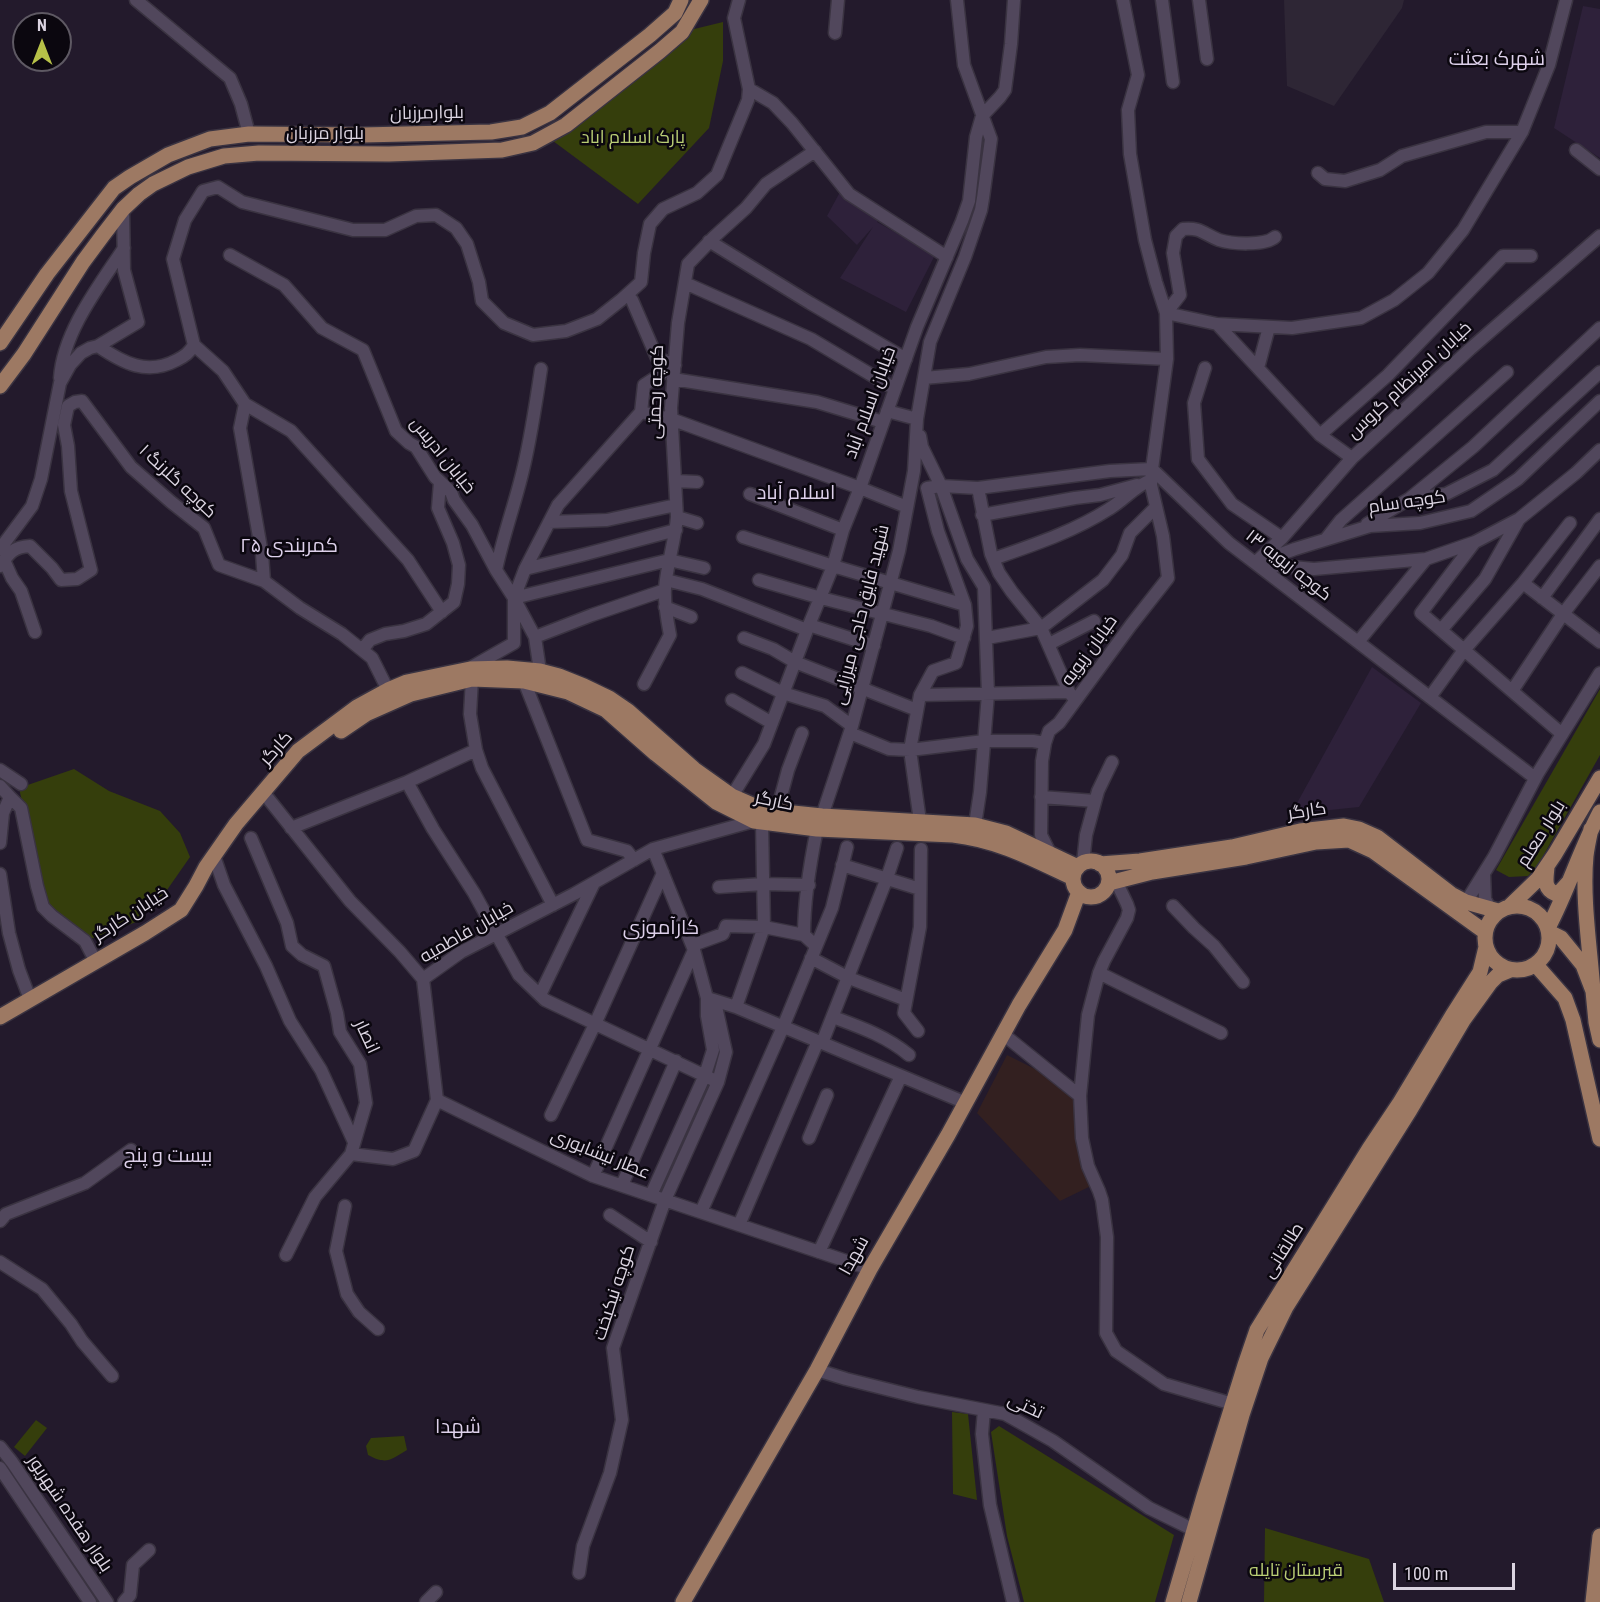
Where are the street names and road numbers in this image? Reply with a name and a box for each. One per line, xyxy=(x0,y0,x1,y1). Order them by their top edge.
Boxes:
street label: بلوارمرزبان xyxy=(390,103,464,125)
street label: بلوار مرزبان xyxy=(286,123,364,145)
street label: خیابان امیرنظام گروس xyxy=(1343,318,1477,444)
street label: خیابان اسلام آباد xyxy=(841,344,901,462)
street label: کوچه رحمتی xyxy=(645,345,669,439)
street label: خیابان ادریس xyxy=(405,413,479,499)
street label: کوچه گلرنگ ۱ xyxy=(134,441,220,523)
street label: کوچه سام xyxy=(1367,487,1447,519)
street label: شهید فایق حاجی میرزایی xyxy=(829,523,895,707)
street label: کوچه زیویه ۱۳ xyxy=(1241,526,1335,606)
street label: خیابان زیویه xyxy=(1057,611,1123,691)
street label: کارگر xyxy=(256,727,298,771)
street label: کارگر xyxy=(753,787,795,817)
street label: بلوار معلم xyxy=(1513,797,1571,871)
street label: کارگر xyxy=(1286,799,1328,825)
street label: خیابان کارگر xyxy=(89,883,173,947)
street label: خیابان فاطمیه xyxy=(416,898,518,968)
street label: انصار xyxy=(349,1017,383,1057)
street label: عطار نیشابوری xyxy=(547,1125,653,1185)
street label: طالقانی xyxy=(1259,1219,1309,1283)
street label: شهدا xyxy=(836,1233,874,1279)
street label: کوچه نیکبخت xyxy=(589,1243,641,1343)
street label: تختی xyxy=(1004,1389,1046,1425)
street label: بلوار هفده شهریور xyxy=(22,1451,116,1577)

